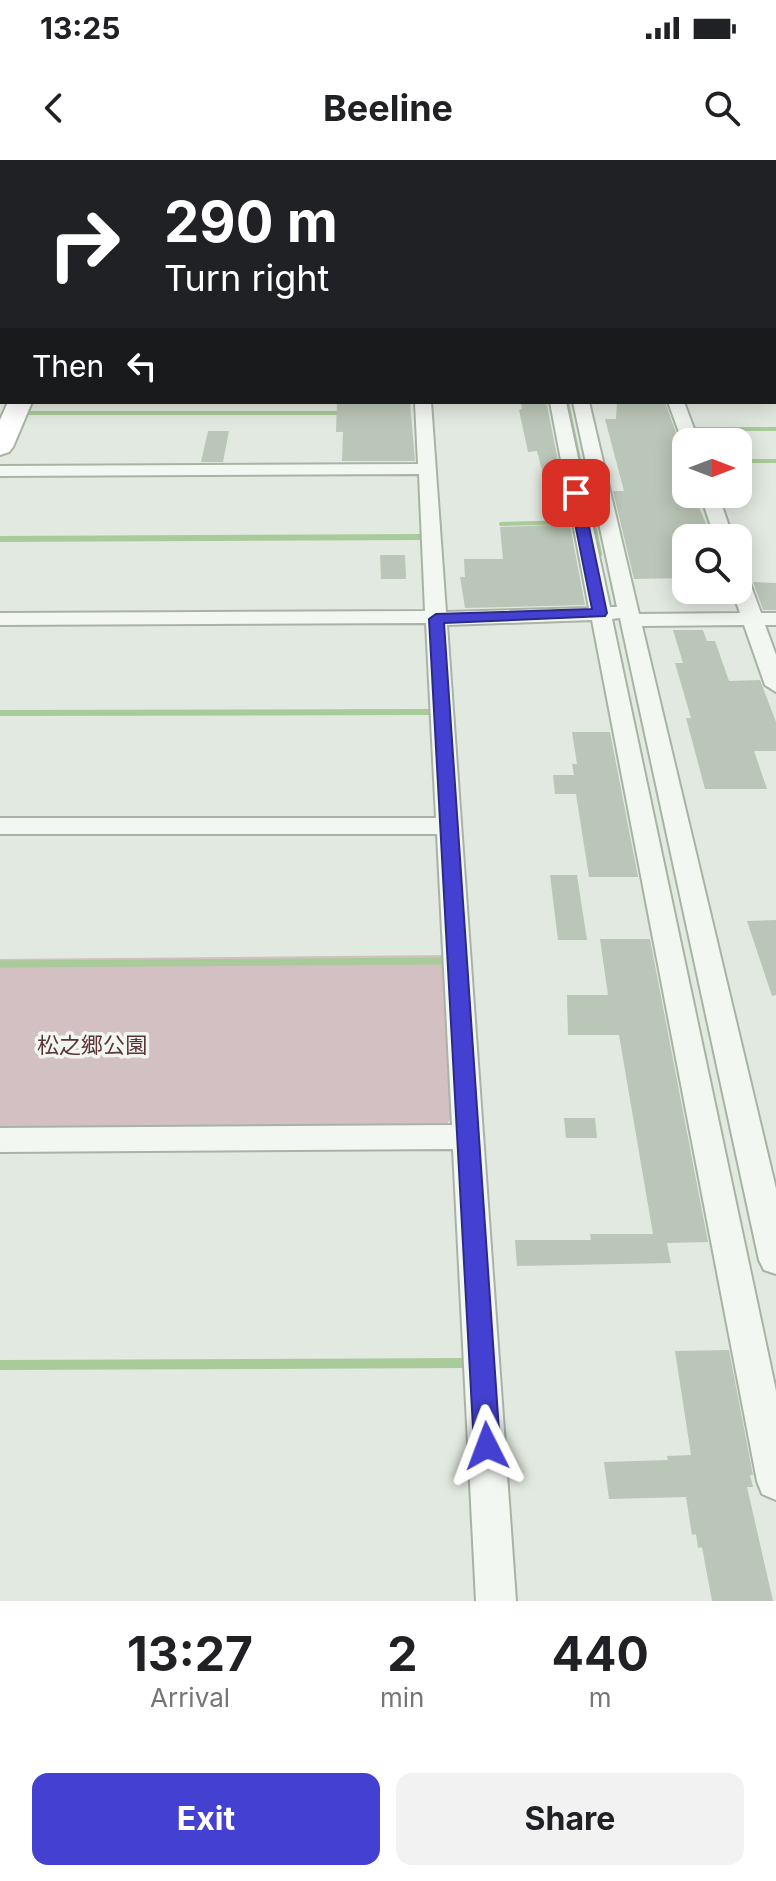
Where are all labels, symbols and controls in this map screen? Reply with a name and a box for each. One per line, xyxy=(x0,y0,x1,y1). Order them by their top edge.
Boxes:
text: 13:25 xyxy=(40,10,120,46)
icon: back xyxy=(32,86,76,130)
text: Beeline xyxy=(323,86,453,130)
icon: search xyxy=(700,86,744,130)
text: 290 m xyxy=(164,188,338,256)
icon: right xyxy=(32,192,136,296)
text: Turn right xyxy=(164,256,329,300)
icon: left xyxy=(120,344,164,388)
text: Then xyxy=(32,348,104,384)
north arrow xyxy=(672,428,752,508)
map controls xyxy=(672,428,752,604)
pin xyxy=(542,459,610,527)
icon: arrive xyxy=(554,471,598,515)
button: search xyxy=(672,524,752,604)
park label: 松之郷公園 xyxy=(37,1032,147,1058)
position arrow xyxy=(445,1404,529,1488)
text: 13:27 xyxy=(127,1624,253,1683)
text: 2 xyxy=(387,1624,417,1683)
text: 440 xyxy=(552,1624,649,1683)
text: Arrival xyxy=(150,1682,230,1713)
text: min xyxy=(380,1682,424,1713)
text: m xyxy=(589,1682,612,1713)
button: Exit xyxy=(32,1773,380,1865)
button: Share xyxy=(396,1773,744,1865)

